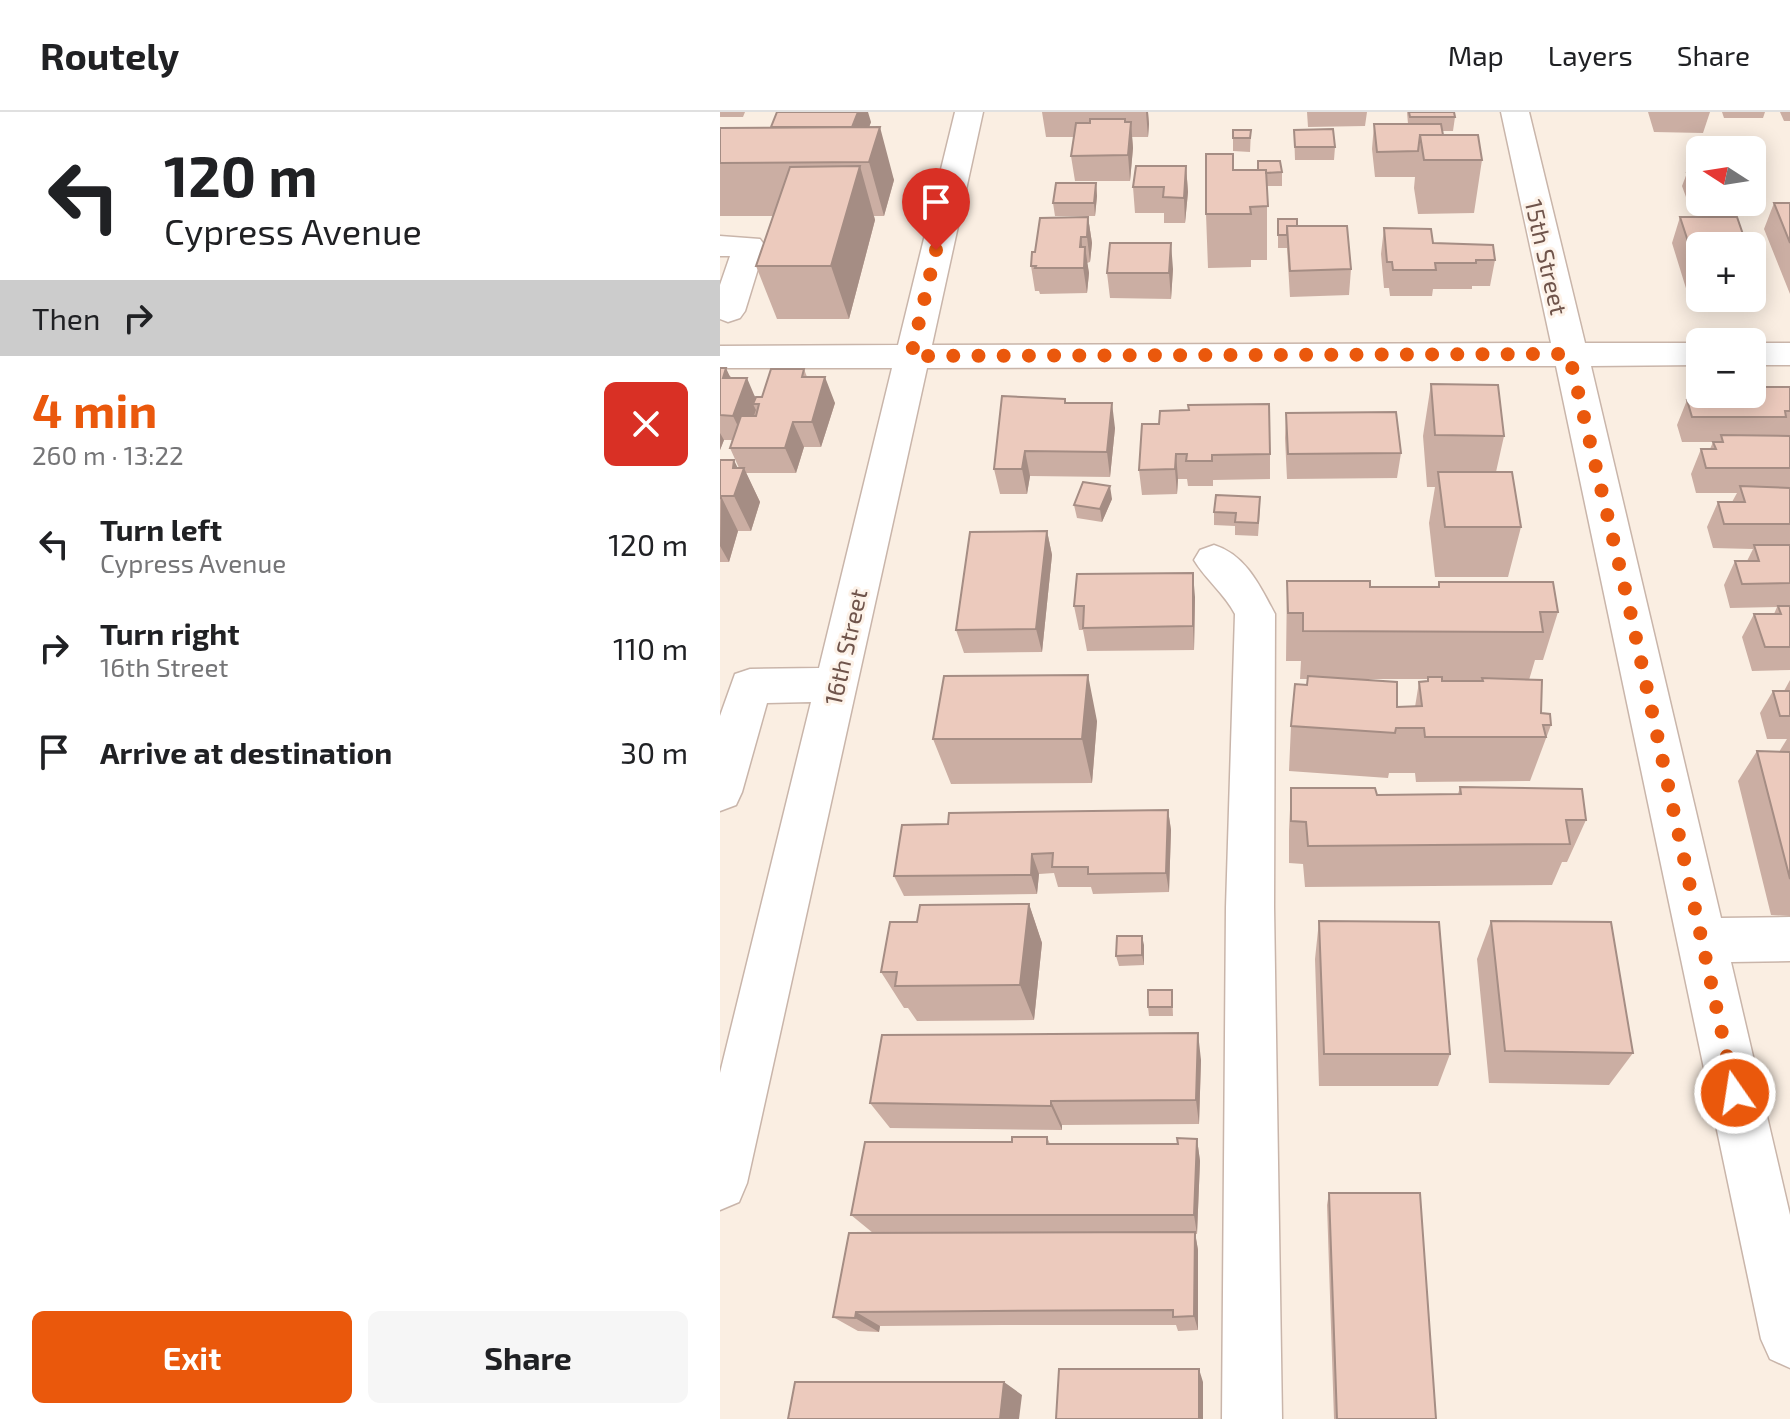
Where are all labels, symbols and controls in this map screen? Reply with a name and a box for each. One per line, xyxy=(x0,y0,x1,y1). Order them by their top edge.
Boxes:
text: Routely xyxy=(40,32,179,78)
text: Map xyxy=(1448,38,1504,72)
text: Layers xyxy=(1548,38,1633,72)
text: Share xyxy=(1677,38,1750,72)
north arrow xyxy=(1686,136,1766,216)
map controls xyxy=(1686,136,1766,408)
text: 120 m xyxy=(164,141,318,208)
icon: left xyxy=(32,144,136,248)
pin xyxy=(902,168,970,250)
icon: arrive xyxy=(914,180,958,224)
street label: 15th Street xyxy=(1520,196,1574,318)
text: Cypress Avenue xyxy=(164,209,422,252)
button: + xyxy=(1686,232,1766,312)
icon: right xyxy=(116,296,160,340)
text: Then xyxy=(32,300,100,336)
button: − xyxy=(1686,328,1766,408)
text: 4 min xyxy=(32,380,157,438)
button: close xyxy=(604,382,688,466)
text: 260 m · 13:22 xyxy=(32,439,184,470)
text: Turn left xyxy=(100,511,222,547)
icon: left xyxy=(32,522,76,566)
text: 120 m xyxy=(608,526,688,562)
text: Cypress Avenue xyxy=(100,547,286,578)
street label: 16th Street xyxy=(818,586,872,708)
text: Turn right xyxy=(100,615,240,651)
icon: right xyxy=(32,626,76,670)
text: 110 m xyxy=(613,630,688,666)
text: 16th Street xyxy=(100,651,228,682)
icon: arrive xyxy=(32,730,76,774)
text: Arrive at destination xyxy=(100,734,392,770)
text: 30 m xyxy=(620,734,688,770)
position arrow xyxy=(1693,1051,1777,1135)
button: Exit xyxy=(32,1311,352,1403)
button: Share xyxy=(368,1311,688,1403)

